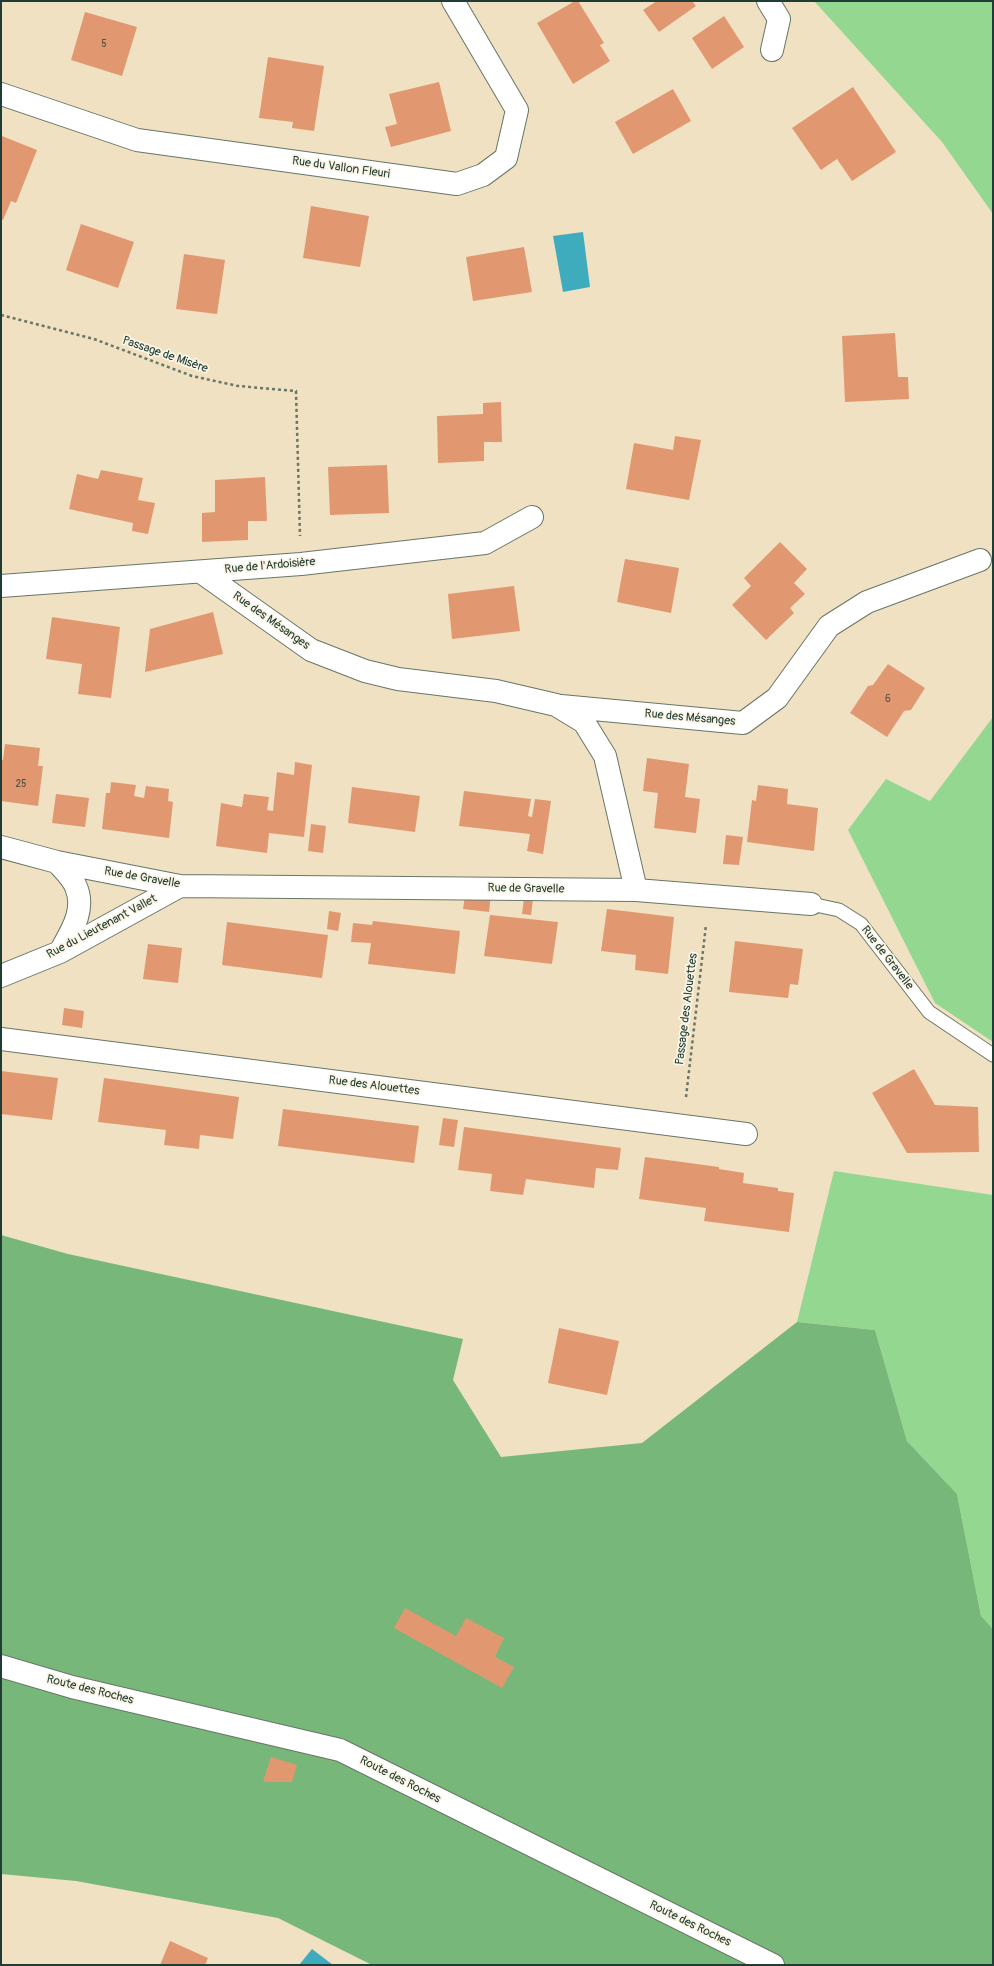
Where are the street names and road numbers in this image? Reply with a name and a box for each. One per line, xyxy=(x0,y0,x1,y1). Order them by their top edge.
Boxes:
street label: Rue du Vallon Fleuri xyxy=(291,154,391,182)
street label: Passage de Misère xyxy=(120,334,210,376)
street label: Rue de l'Ardoisière xyxy=(224,555,316,577)
street label: Rue des Mésanges xyxy=(230,589,312,653)
street label: Rue des Mésanges xyxy=(644,707,736,729)
street label: Rue de Gravelle xyxy=(103,864,181,892)
street label: Rue de Gravelle xyxy=(487,881,565,897)
street label: Rue du Lieutenant Vallet xyxy=(44,892,160,962)
street label: Rue de Gravelle xyxy=(858,923,916,993)
street label: Passage des Alouettes xyxy=(673,952,701,1066)
street label: Rue des Alouettes xyxy=(328,1073,420,1099)
street label: Route des Roches xyxy=(45,1672,135,1708)
street label: Route des Roches xyxy=(357,1753,443,1807)
street label: Route des Roches xyxy=(647,1898,733,1950)

